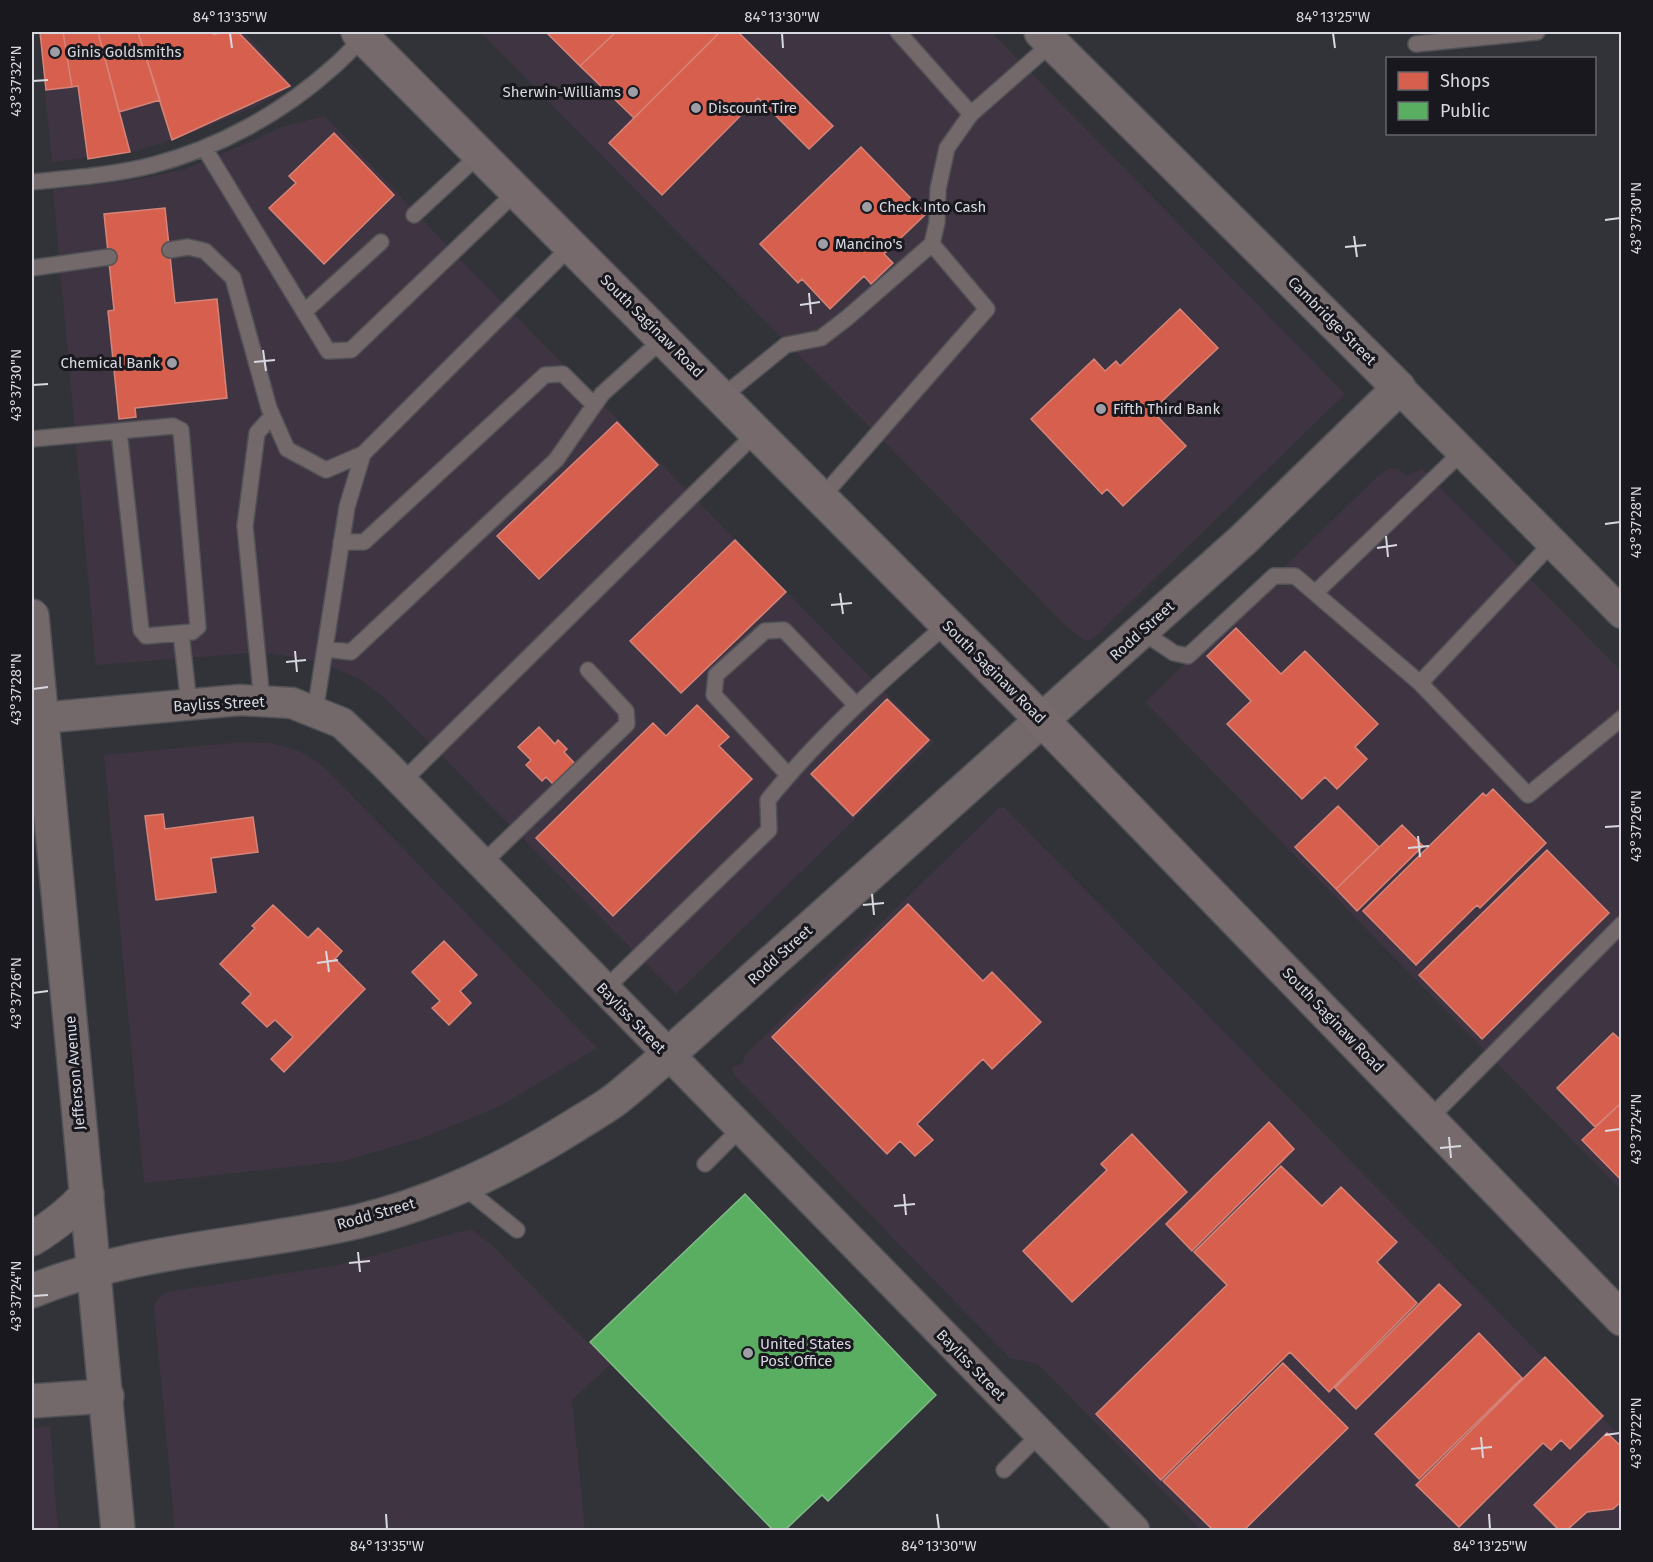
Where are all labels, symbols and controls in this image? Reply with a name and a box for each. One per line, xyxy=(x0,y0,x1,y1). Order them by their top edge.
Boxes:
text: 84°13'35"W xyxy=(193,8,268,26)
text: 84°13'30"W xyxy=(744,8,820,26)
text: 84°13'25"W xyxy=(1296,8,1371,26)
place label: Ginis Goldsmiths xyxy=(67,43,182,61)
text: 43°37'32"N xyxy=(7,45,25,117)
marker: Ginis Goldsmiths xyxy=(48,45,62,59)
legend xyxy=(1386,57,1596,135)
text: Shops xyxy=(1440,70,1490,92)
place label: Sherwin-Williams xyxy=(503,83,621,101)
marker: Sherwin-Williams xyxy=(626,85,640,99)
place label: Discount Tire xyxy=(708,99,797,117)
text: Public xyxy=(1440,100,1490,122)
marker: Discount Tire xyxy=(689,101,703,115)
text: 43°37'30"N xyxy=(1627,182,1645,254)
place label: Check Into Cash xyxy=(879,198,986,216)
marker: Check Into Cash xyxy=(860,200,874,214)
place label: Mancino's xyxy=(835,235,903,253)
marker: Mancino's xyxy=(816,237,830,251)
street label: South Saginaw Road xyxy=(597,271,707,381)
street label: Cambridge Street xyxy=(1284,273,1380,369)
text: 43°37'30"N xyxy=(7,349,25,421)
place label: Chemical Bank xyxy=(61,354,160,372)
marker: Chemical Bank xyxy=(165,356,179,370)
place label: Fifth Third Bank xyxy=(1113,400,1220,418)
marker: Fifth Third Bank xyxy=(1094,402,1108,416)
text: 43°37'28"N xyxy=(1627,486,1645,558)
street label: Rodd Street xyxy=(1106,597,1178,665)
street label: South Saginaw Road xyxy=(939,617,1049,727)
text: 43°37'28"N xyxy=(7,653,25,725)
street label: Bayliss Street xyxy=(173,693,266,715)
text: 43°37'26"N xyxy=(1627,790,1645,862)
street label: Rodd Street xyxy=(744,921,816,989)
text: 43°37'26"N xyxy=(7,957,25,1029)
street label: South Saginaw Road xyxy=(1279,964,1387,1076)
street label: Bayliss Street xyxy=(593,979,670,1058)
street label: Jefferson Avenue xyxy=(61,1015,89,1131)
text: 43°37'24"N xyxy=(1627,1093,1645,1165)
street label: Rodd Street xyxy=(335,1194,418,1234)
text: 43°37'24"N xyxy=(7,1260,25,1332)
street label: Bayliss Street xyxy=(933,1326,1010,1405)
place label: United States Post Office xyxy=(760,1335,851,1370)
marker: United States Post Office xyxy=(741,1346,755,1360)
text: 43°37'22"N xyxy=(1627,1397,1645,1469)
text: 84°13'35"W xyxy=(350,1537,425,1555)
text: 84°13'30"W xyxy=(901,1537,977,1555)
text: 84°13'25"W xyxy=(1453,1537,1528,1555)

